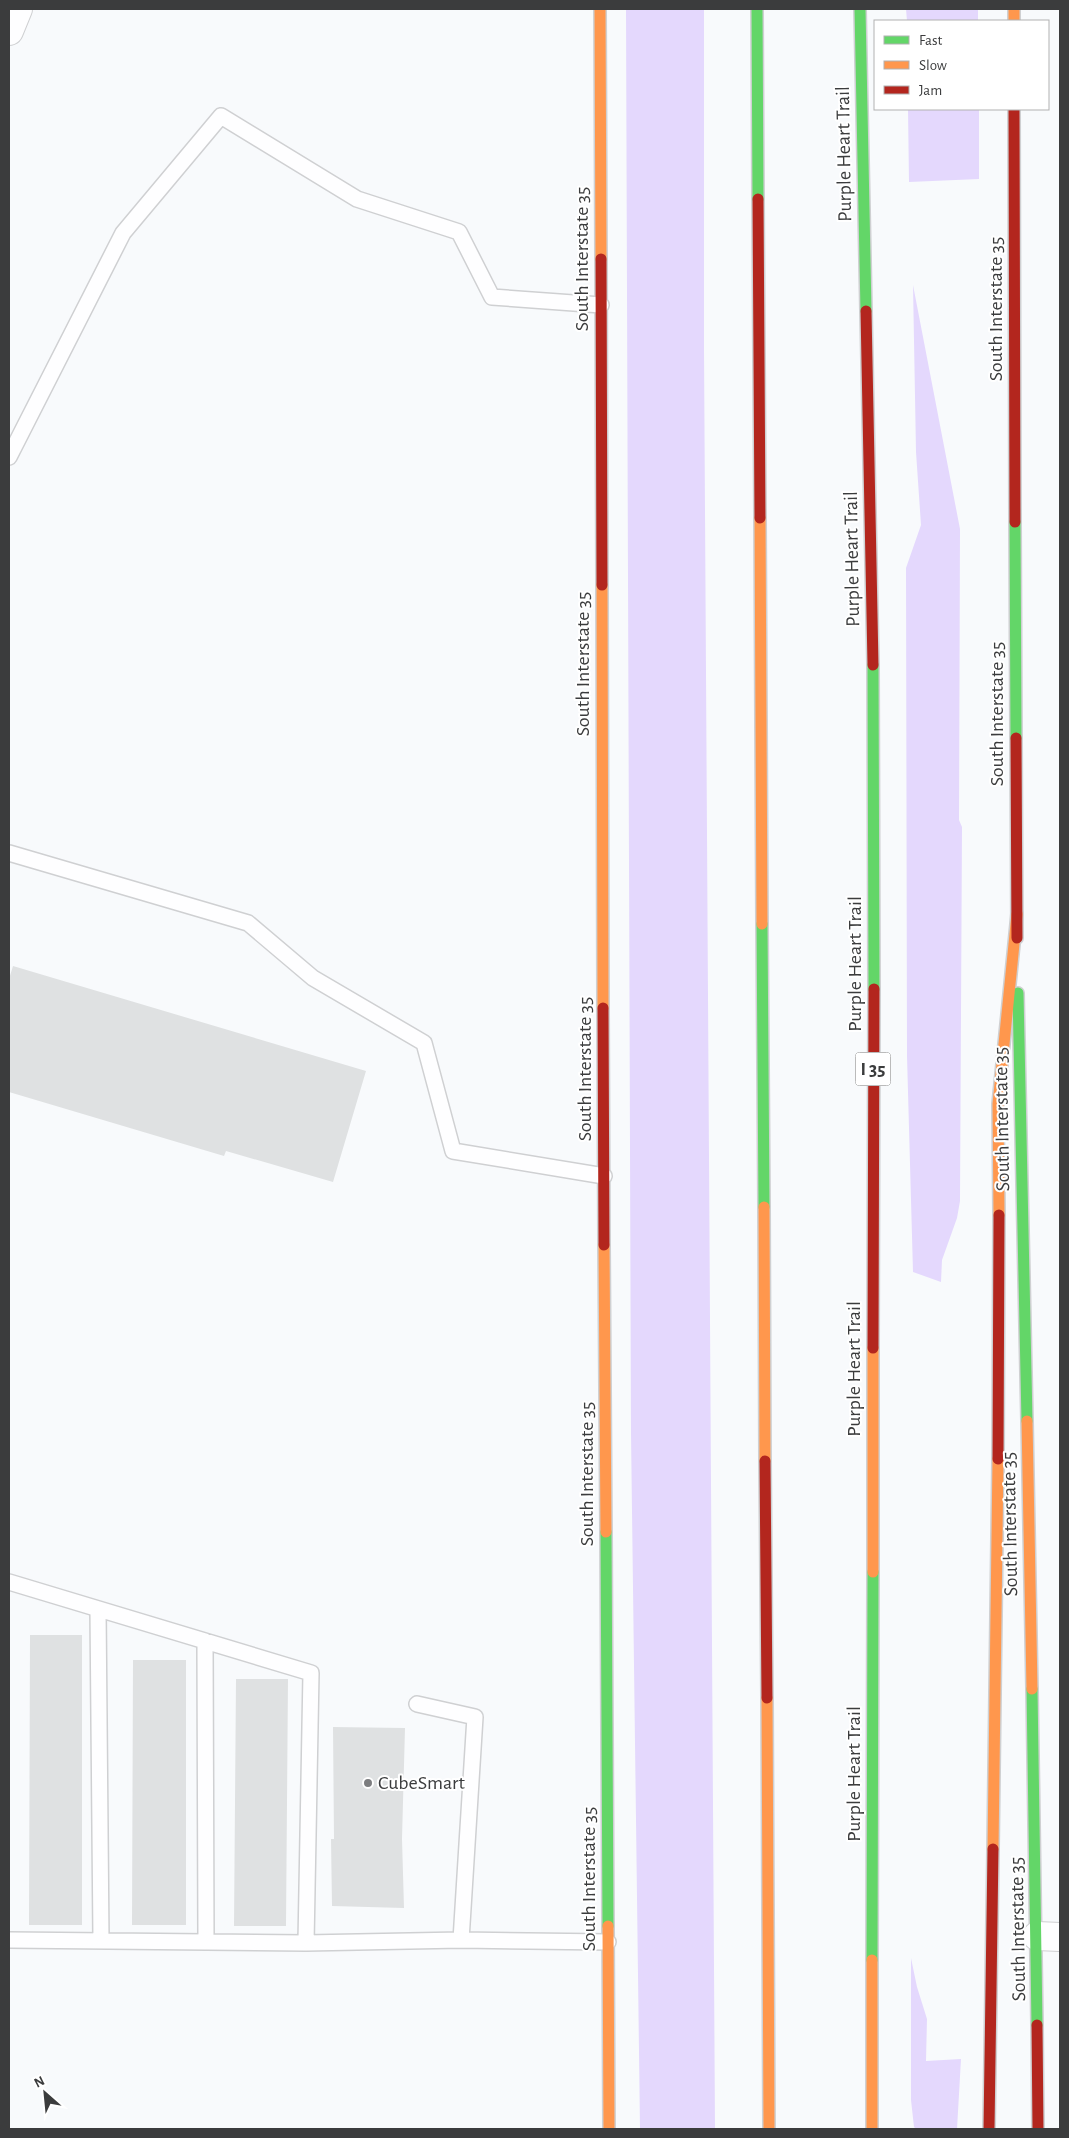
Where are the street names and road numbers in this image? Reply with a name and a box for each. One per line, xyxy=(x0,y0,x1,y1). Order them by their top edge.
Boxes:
street label: Purple Heart Trail xyxy=(833,86,855,222)
street label: South Interstate 35 xyxy=(572,187,592,331)
street label: South Interstate 35 xyxy=(986,237,1006,381)
street label: Purple Heart Trail xyxy=(841,491,863,627)
street label: South Interstate 35 xyxy=(573,592,593,736)
street label: South Interstate 35 xyxy=(987,642,1007,786)
street label: Purple Heart Trail xyxy=(845,896,865,1032)
street label: South Interstate 35 xyxy=(575,997,595,1141)
street label: South Interstate 35 xyxy=(991,1047,1013,1191)
road number: I 35 xyxy=(856,1052,890,1086)
street label: Purple Heart Trail xyxy=(844,1301,864,1437)
street label: South Interstate 35 xyxy=(577,1402,597,1546)
street label: South Interstate 35 xyxy=(999,1452,1021,1596)
street label: Purple Heart Trail xyxy=(844,1706,864,1842)
street label: South Interstate 35 xyxy=(579,1807,599,1951)
street label: South Interstate 35 xyxy=(1007,1857,1029,2001)

